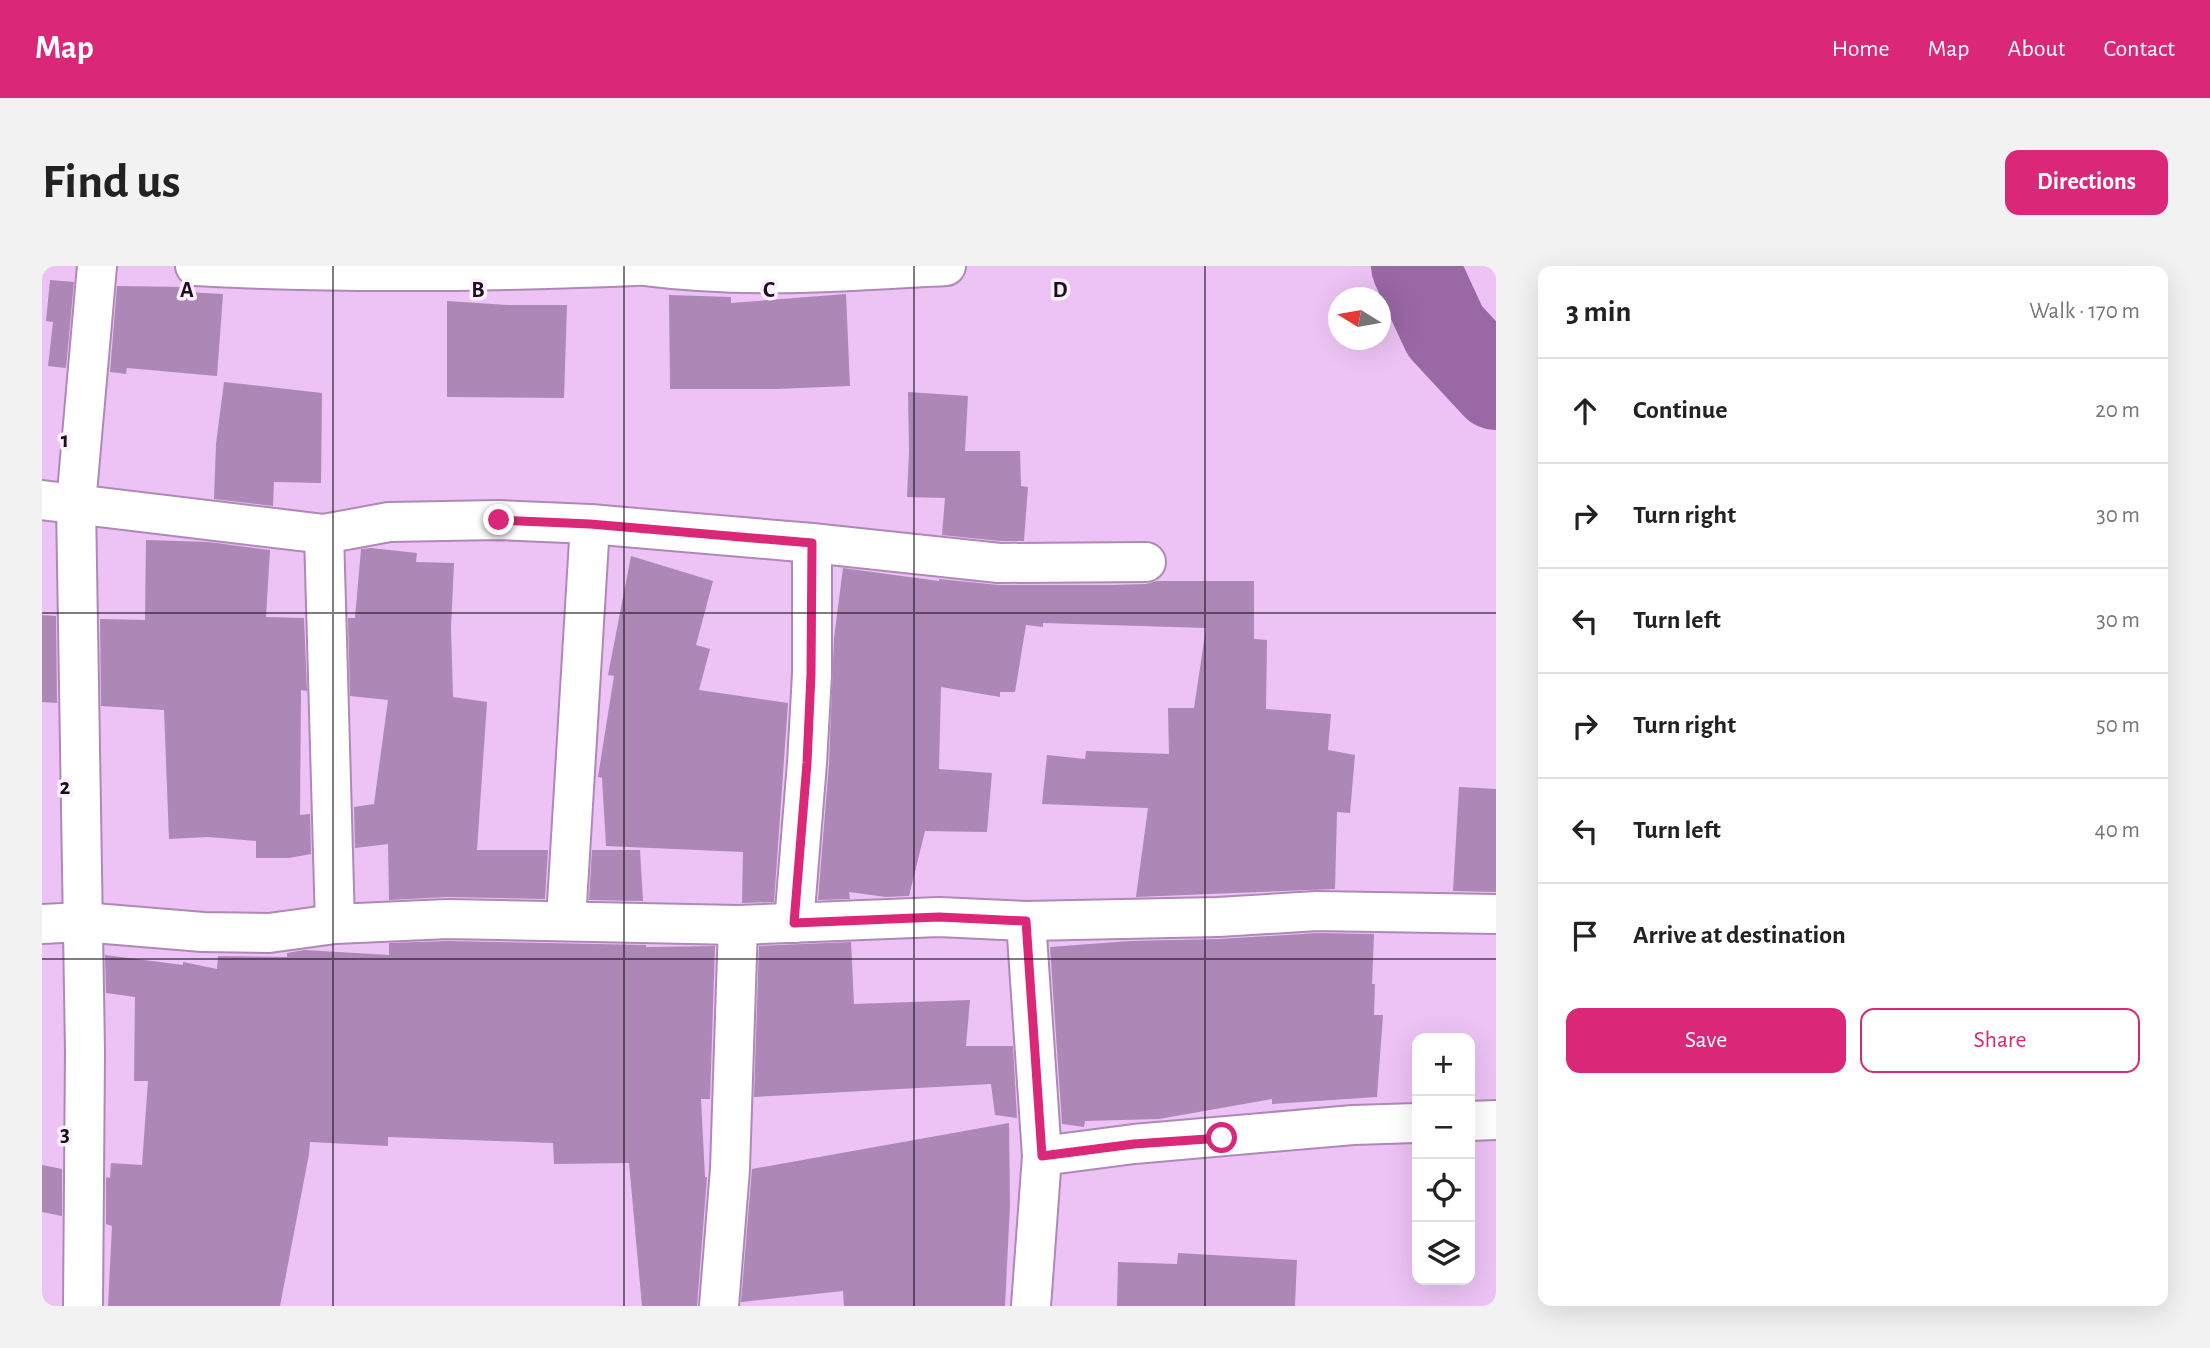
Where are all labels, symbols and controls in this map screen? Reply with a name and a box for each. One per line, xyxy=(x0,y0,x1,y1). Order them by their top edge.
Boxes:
text: Map xyxy=(35,32,94,65)
text: Home xyxy=(1832,37,1890,61)
text: Map xyxy=(1928,37,1970,61)
text: About xyxy=(2008,37,2065,61)
text: Contact xyxy=(2103,37,2175,61)
button: Directions xyxy=(2005,150,2168,215)
text: Find us xyxy=(42,158,181,207)
text: A xyxy=(180,279,194,302)
text: B xyxy=(471,279,485,302)
text: C xyxy=(763,279,775,302)
text: D xyxy=(1052,279,1068,302)
north arrow xyxy=(1328,287,1391,350)
text: 3 min xyxy=(1566,297,1631,327)
text: Walk · 170 m xyxy=(2029,300,2140,323)
icon: ahead xyxy=(1566,392,1604,430)
text: Continue xyxy=(1633,397,1728,423)
text: 20 m xyxy=(2095,399,2140,422)
text: 1 xyxy=(61,429,69,452)
icon: right xyxy=(1566,497,1604,535)
text: Turn right xyxy=(1633,502,1736,528)
route end xyxy=(483,504,514,535)
text: 30 m xyxy=(2096,504,2140,527)
icon: left xyxy=(1566,602,1604,640)
text: Turn left xyxy=(1633,607,1721,633)
text: 30 m xyxy=(2096,609,2140,632)
icon: right xyxy=(1566,707,1604,745)
text: Turn right xyxy=(1633,712,1736,738)
text: 50 m xyxy=(2096,714,2140,737)
text: 2 xyxy=(60,776,71,799)
icon: left xyxy=(1566,812,1604,850)
text: Turn left xyxy=(1633,817,1721,843)
text: 40 m xyxy=(2095,819,2140,842)
icon: arrive xyxy=(1566,917,1604,955)
text: Arrive at destination xyxy=(1633,922,1846,948)
button: Save xyxy=(1566,1008,1846,1073)
button: Share xyxy=(1860,1008,2140,1073)
map controls xyxy=(1412,1033,1475,1285)
button: + xyxy=(1412,1033,1475,1096)
button: − xyxy=(1412,1096,1475,1159)
route start xyxy=(1206,1122,1237,1153)
text: 3 xyxy=(60,1123,70,1146)
button: locate xyxy=(1412,1159,1475,1222)
button: layers xyxy=(1412,1222,1475,1285)

